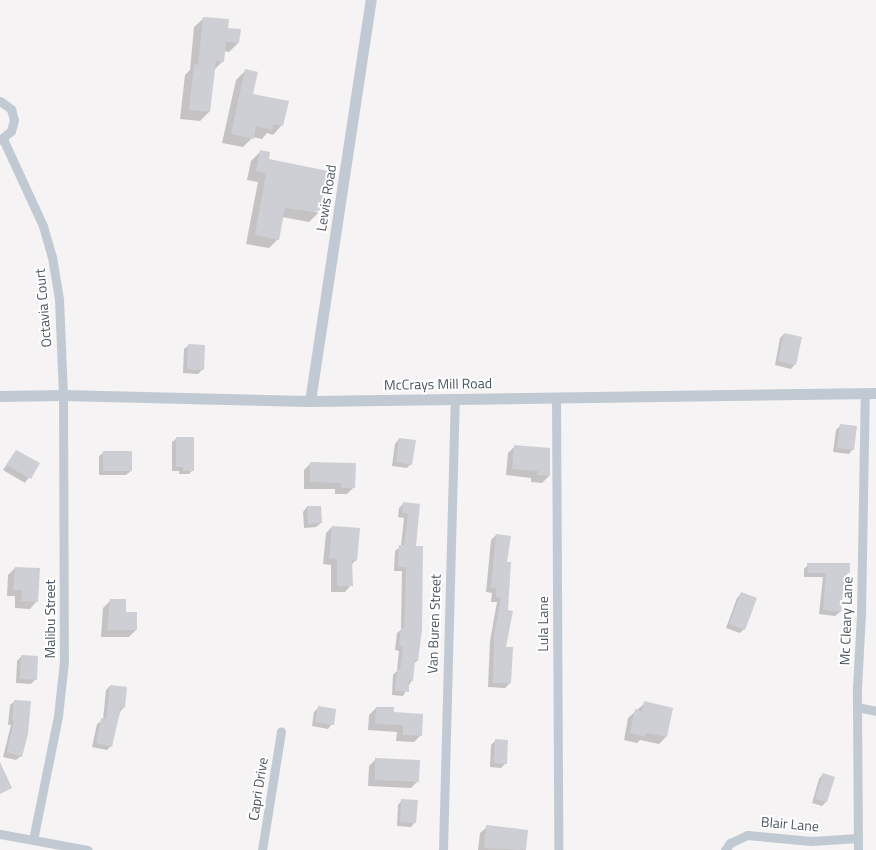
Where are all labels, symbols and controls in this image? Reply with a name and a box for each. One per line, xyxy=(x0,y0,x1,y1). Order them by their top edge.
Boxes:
street label: Lewis Road xyxy=(312,163,340,233)
street label: Octavia Court xyxy=(31,268,55,348)
street label: McCrays Mill Road xyxy=(384,375,492,393)
street label: Van Buren Street xyxy=(424,574,444,674)
street label: Mc Cleary Lane xyxy=(836,576,856,666)
street label: Malibu Street xyxy=(42,579,58,659)
street label: Lula Lane xyxy=(535,596,551,652)
street label: Capri Drive xyxy=(245,756,271,822)
street label: Blair Lane xyxy=(760,813,820,835)

